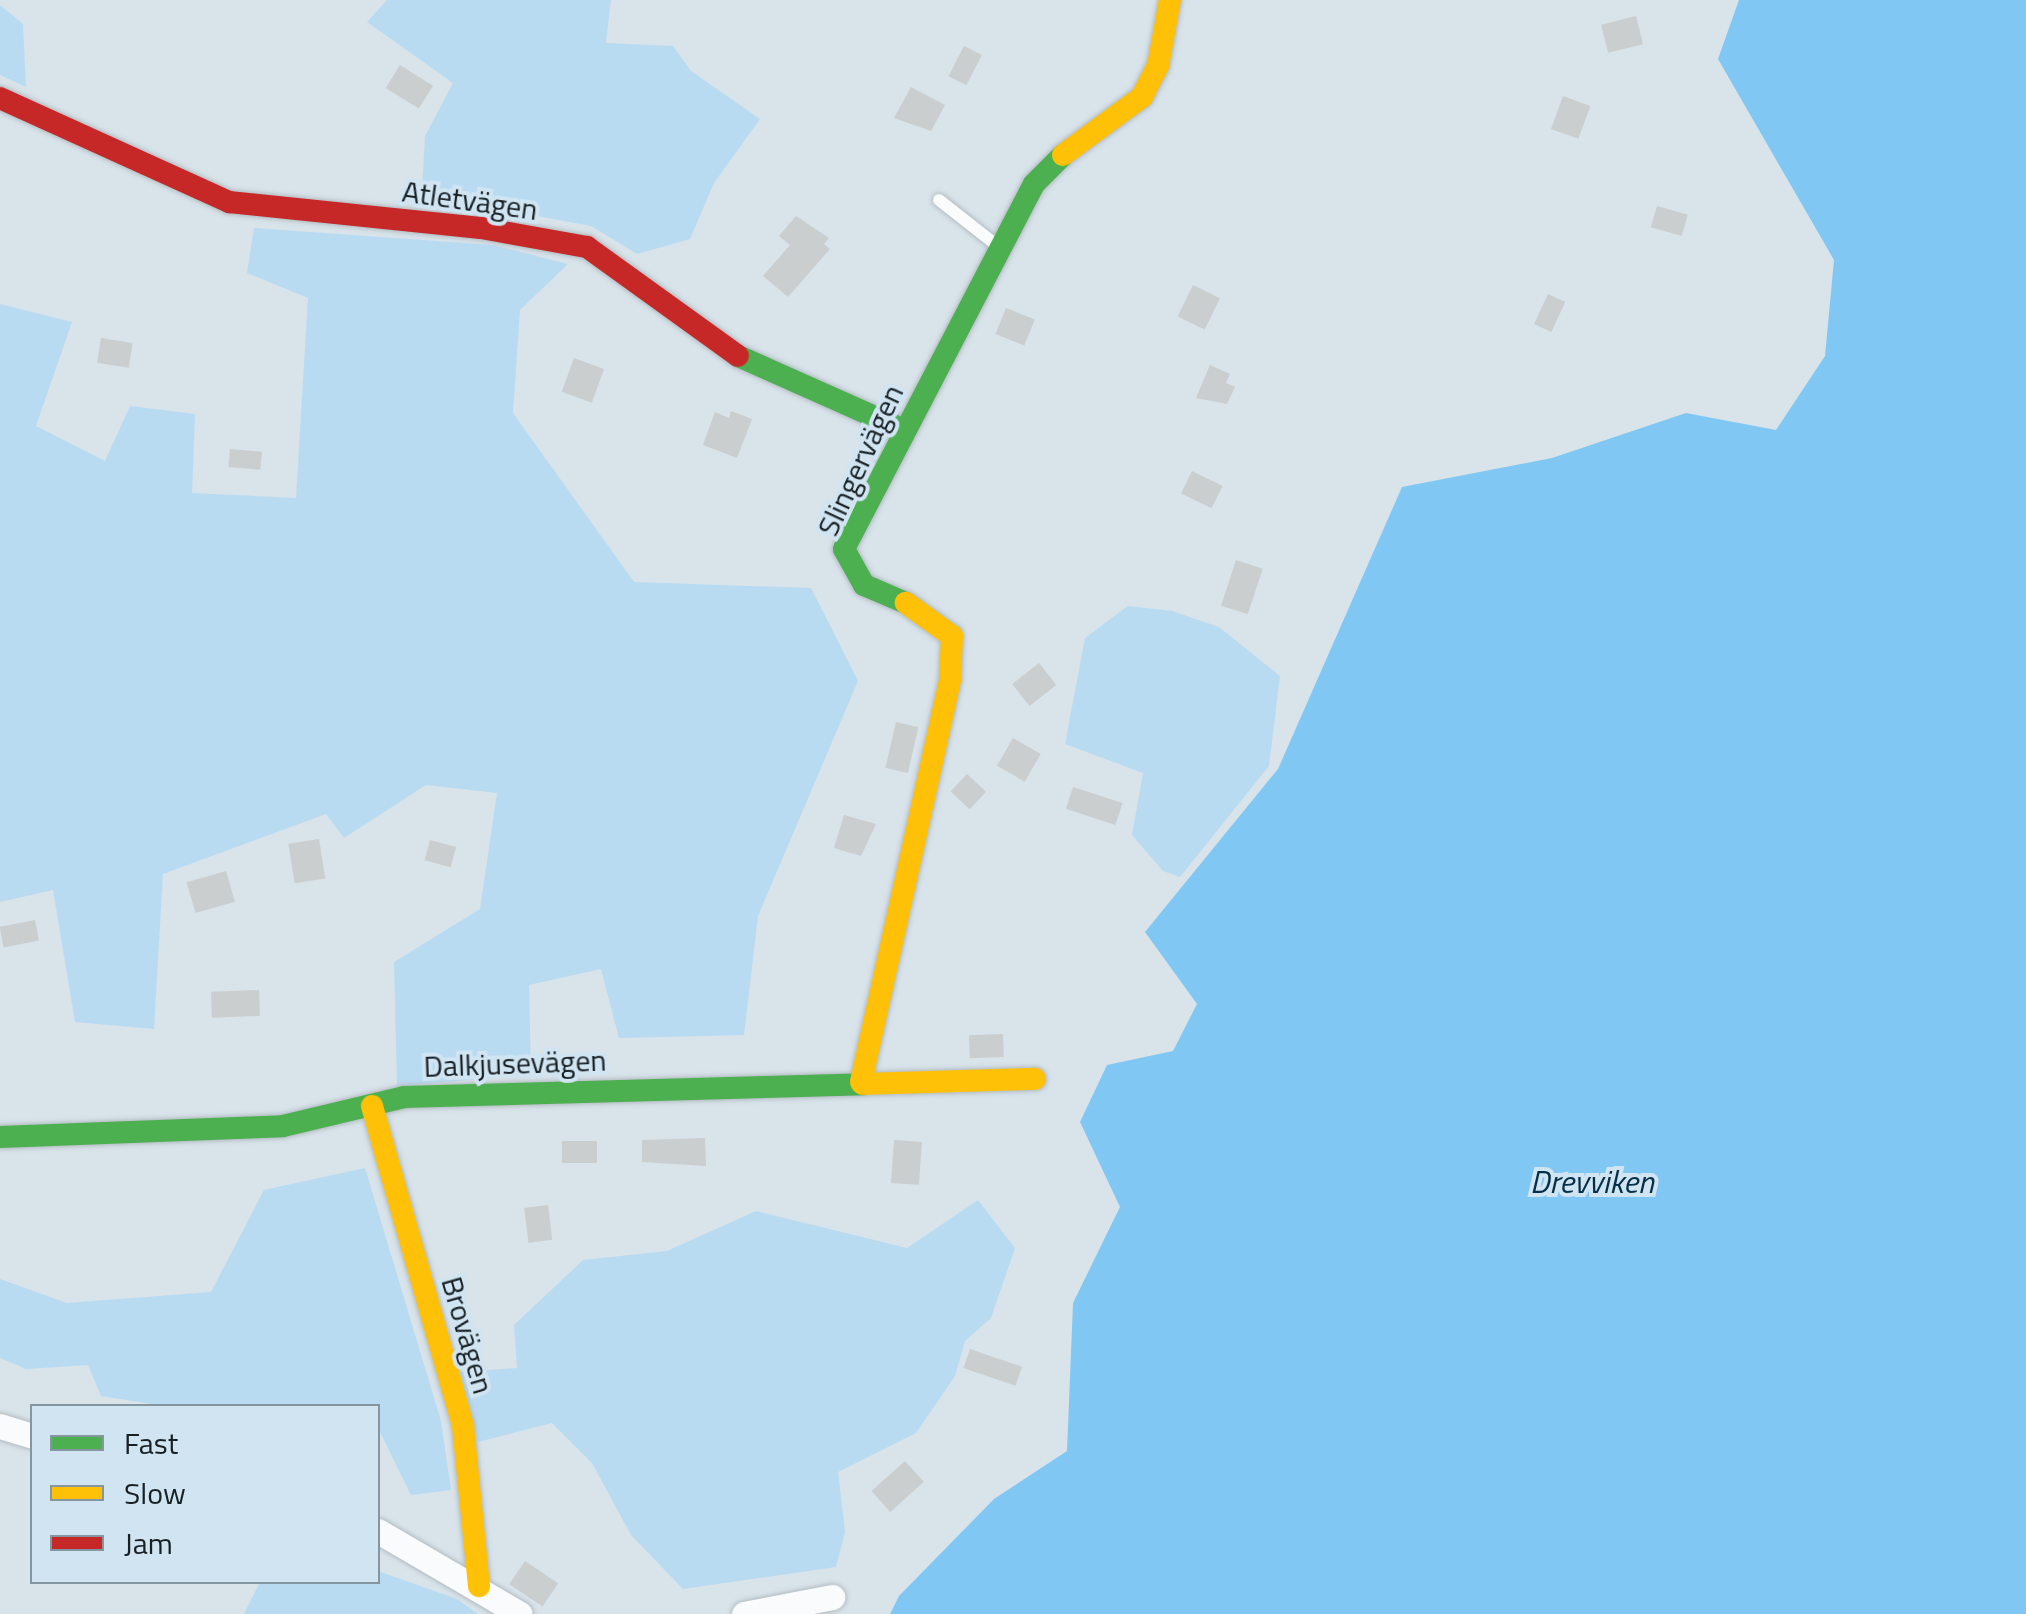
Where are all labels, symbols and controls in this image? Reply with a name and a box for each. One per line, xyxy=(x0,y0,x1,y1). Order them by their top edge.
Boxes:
street label: Atletvägen xyxy=(400,173,540,227)
street label: Slingervägen xyxy=(809,379,911,541)
street label: Dalkjusevägen xyxy=(423,1042,607,1084)
water label: Drevviken xyxy=(1530,1162,1654,1200)
street label: Brovägen xyxy=(434,1272,502,1398)
legend xyxy=(30,1404,380,1584)
text: Fast xyxy=(124,1420,178,1466)
text: Slow xyxy=(124,1470,186,1516)
text: Jam xyxy=(124,1520,173,1566)

